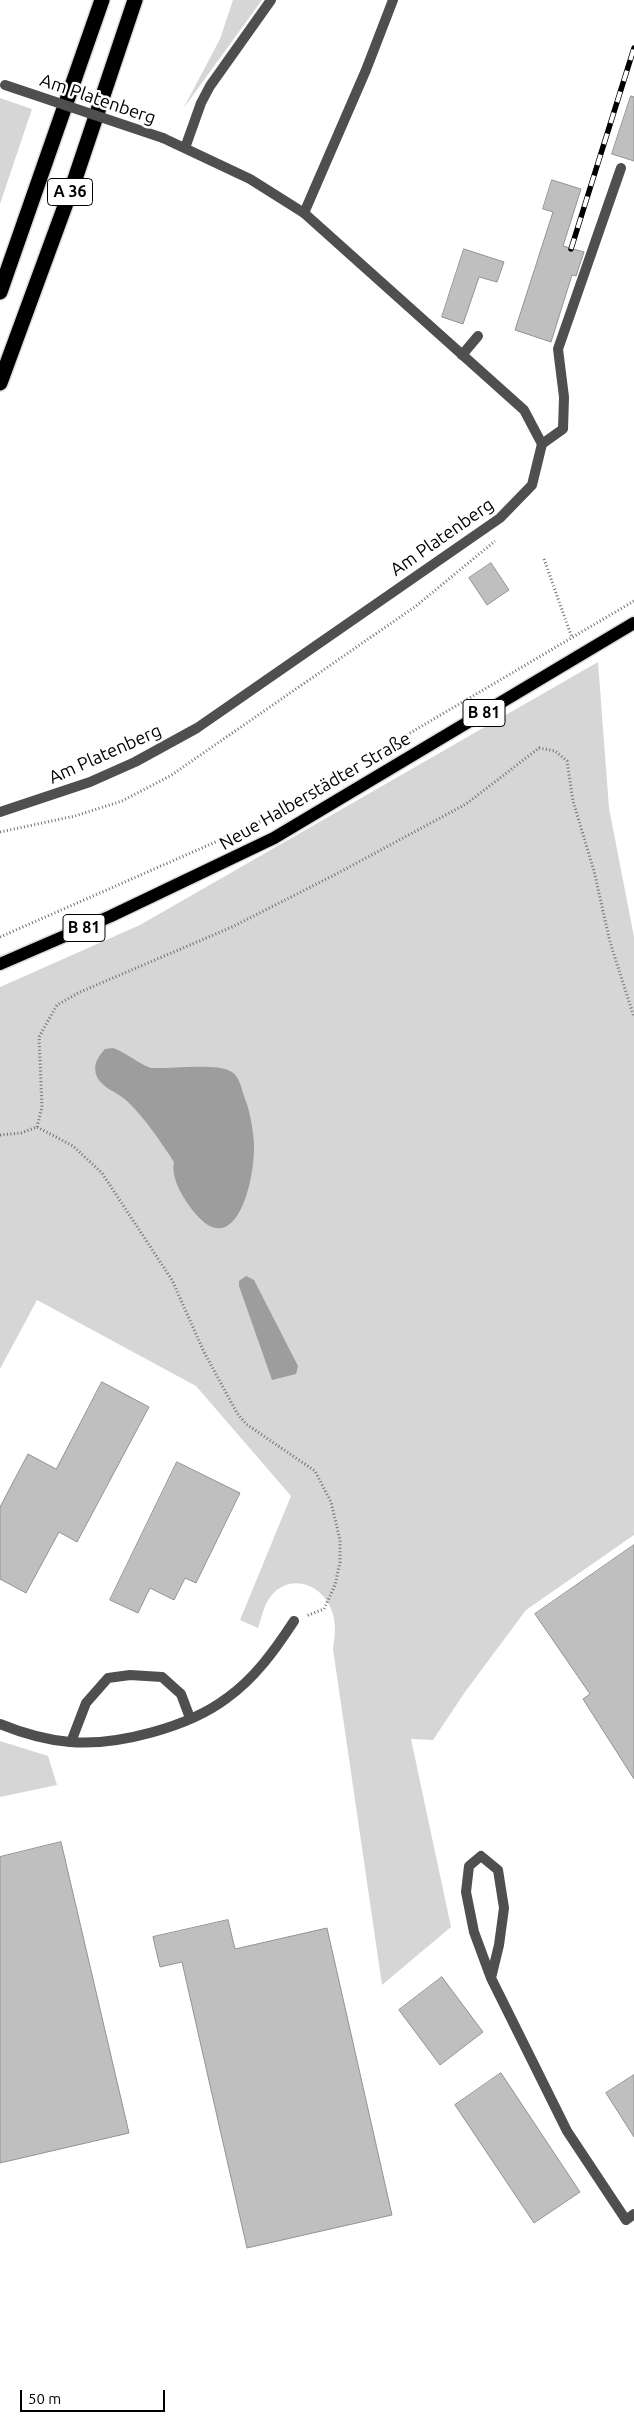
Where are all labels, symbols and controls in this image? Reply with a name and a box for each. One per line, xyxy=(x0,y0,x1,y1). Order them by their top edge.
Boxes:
street label: Am Platenberg xyxy=(37,69,159,129)
road number: A 36 xyxy=(48,178,92,206)
street label: Am Platenberg xyxy=(386,493,498,581)
road number: B 81 xyxy=(463,700,505,726)
street label: Am Platenberg xyxy=(45,720,165,788)
street label: Neue Halberstädter Straße xyxy=(216,727,414,855)
road number: B 81 xyxy=(63,914,105,941)
scale bar xyxy=(22,2380,168,2412)
text: 50 m xyxy=(28,2390,61,2407)

